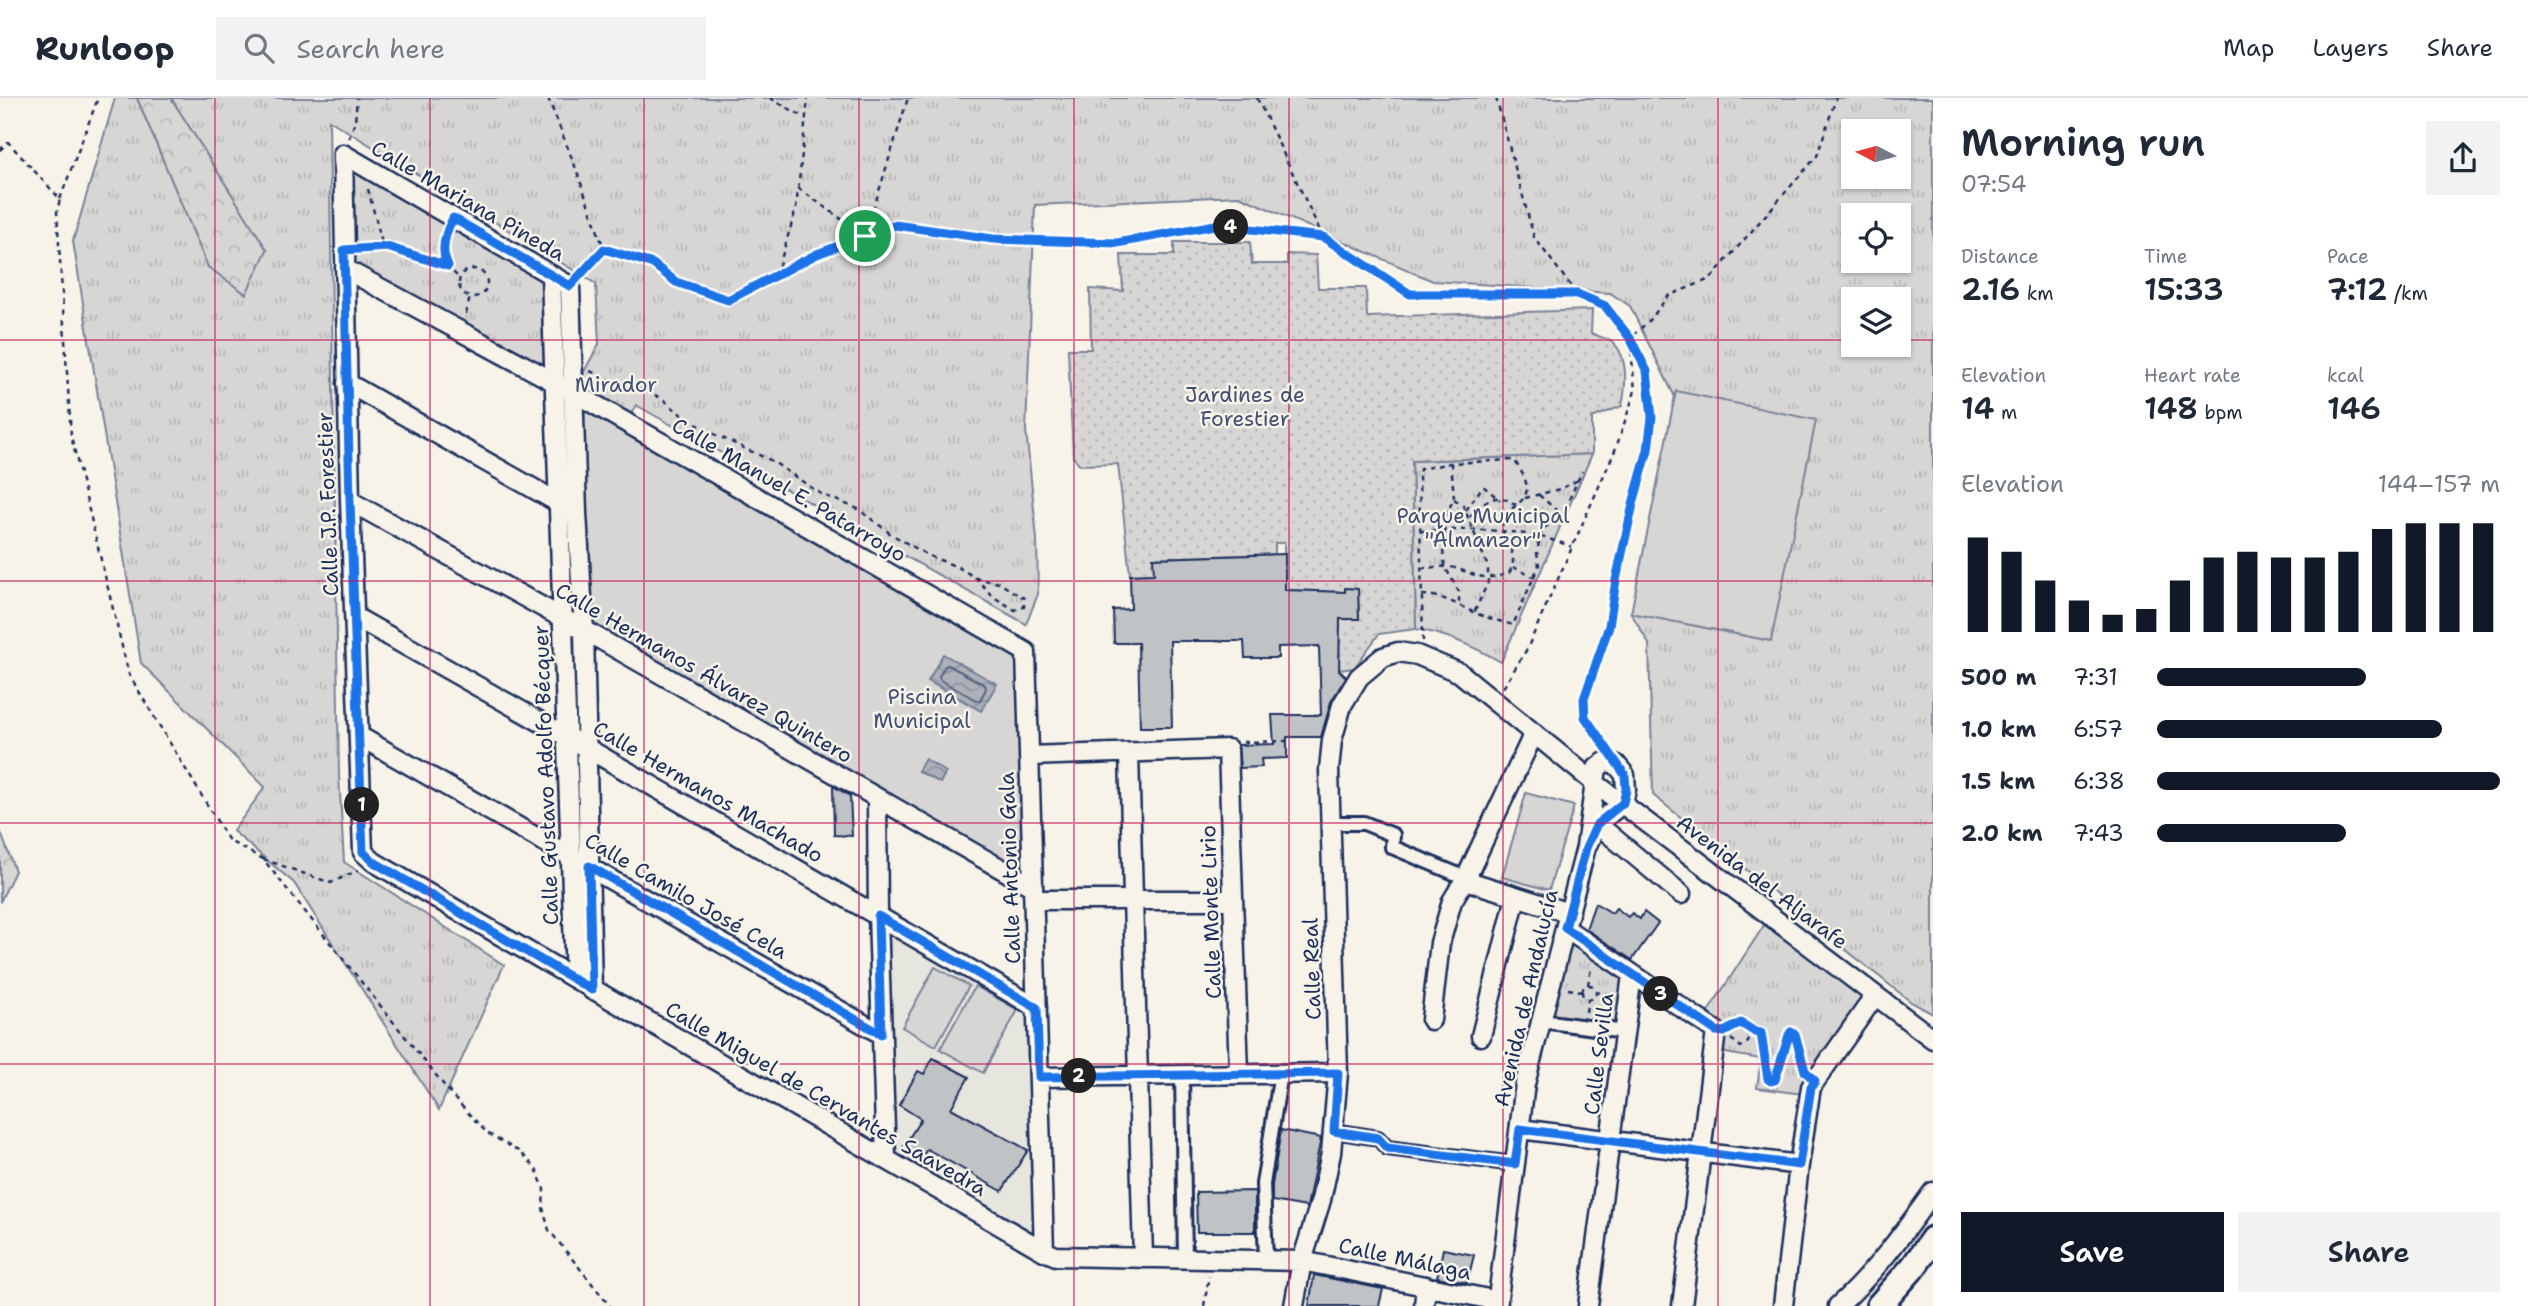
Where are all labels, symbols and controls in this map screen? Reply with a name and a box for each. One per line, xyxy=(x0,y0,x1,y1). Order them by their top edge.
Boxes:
search box xyxy=(216,17,706,80)
text: Runloop xyxy=(35,26,174,71)
icon: search xyxy=(240,29,278,67)
text: Search here xyxy=(296,31,445,66)
text: Map xyxy=(2223,32,2274,64)
text: Layers xyxy=(2312,32,2389,64)
text: Share xyxy=(2427,32,2493,64)
text: Morning run xyxy=(1961,117,2205,168)
north arrow xyxy=(1841,119,1911,189)
map controls xyxy=(1841,119,1911,357)
button: share xyxy=(2426,121,2500,195)
street label: Calle Mariana Pineda xyxy=(366,134,570,268)
text: 07:54 xyxy=(1961,169,2027,199)
button: locate xyxy=(1841,203,1911,273)
pin xyxy=(835,206,895,266)
pin: 4 xyxy=(1214,209,1248,244)
text: 4 xyxy=(1224,214,1237,239)
icon: arrive xyxy=(846,217,884,255)
text: Distance xyxy=(1961,244,2039,269)
text: Time xyxy=(2144,244,2188,269)
text: Pace xyxy=(2327,244,2369,269)
text: 2.16 xyxy=(1961,269,2020,310)
text: 15:33 xyxy=(2144,269,2224,310)
text: 7:12 xyxy=(2327,269,2387,310)
text: km xyxy=(2020,281,2054,306)
text: /km xyxy=(2387,281,2428,306)
button: layers xyxy=(1841,287,1911,357)
text: Elevation xyxy=(1961,363,2046,388)
text: Heart rate xyxy=(2144,363,2241,388)
text: kcal xyxy=(2327,363,2364,388)
park label: Mirador xyxy=(575,371,657,399)
park label: Jardines de Forestier xyxy=(1185,381,1305,433)
text: 14 xyxy=(1961,388,1994,429)
text: 148 xyxy=(2144,388,2198,429)
text: 146 xyxy=(2327,388,2381,429)
text: m xyxy=(1994,400,2017,425)
text: bpm xyxy=(2198,400,2243,425)
street label: Calle J.P. Forestier xyxy=(311,411,345,597)
street label: Calle Manuel E. Patarroyo xyxy=(667,411,911,569)
text: Elevation xyxy=(1961,469,2064,499)
text: 144–157 m xyxy=(2378,469,2500,499)
park label: Parque Municipal "Almanzor" xyxy=(1396,502,1570,554)
street label: Calle Hermanos Álvarez Quintero xyxy=(550,575,858,770)
street label: Calle Gustavo Adolfo Bécquer xyxy=(527,624,565,926)
text: 500 m xyxy=(1961,662,2036,692)
text: 7:31 xyxy=(2073,662,2118,692)
park label: Piscina Municipal xyxy=(873,683,971,735)
street label: Calle Hermanos Machado xyxy=(588,714,828,870)
text: 1.0 km xyxy=(1961,714,2036,744)
text: 6:57 xyxy=(2073,714,2123,744)
text: 1.5 km xyxy=(1961,766,2035,796)
text: 6:38 xyxy=(2073,766,2125,796)
street label: Calle Antonio Gala xyxy=(993,771,1027,965)
pin: 1 xyxy=(344,788,380,822)
text: 1 xyxy=(357,792,366,817)
street label: Avenida del Aljarafe xyxy=(1671,808,1853,956)
text: 2.0 km xyxy=(1961,818,2043,848)
text: 7:43 xyxy=(2073,818,2124,848)
street label: Calle Monte Lirio xyxy=(1194,825,1228,999)
street label: Calle Camilo José Cela xyxy=(579,826,793,966)
street label: Avenida de Andalucía xyxy=(1487,886,1565,1110)
street label: Calle Real xyxy=(1296,917,1328,1020)
pin: 3 xyxy=(1644,976,1678,1012)
text: 3 xyxy=(1654,981,1667,1006)
street label: Calle Sevilla xyxy=(1578,992,1620,1116)
street label: Calle Miguel de Cervantes Saavedra xyxy=(660,995,992,1203)
pin: 2 xyxy=(1062,1058,1096,1094)
text: 2 xyxy=(1072,1063,1085,1088)
button: Save xyxy=(1961,1212,2224,1292)
button: Share xyxy=(2238,1212,2500,1292)
street label: Calle Málaga xyxy=(1336,1231,1474,1287)

